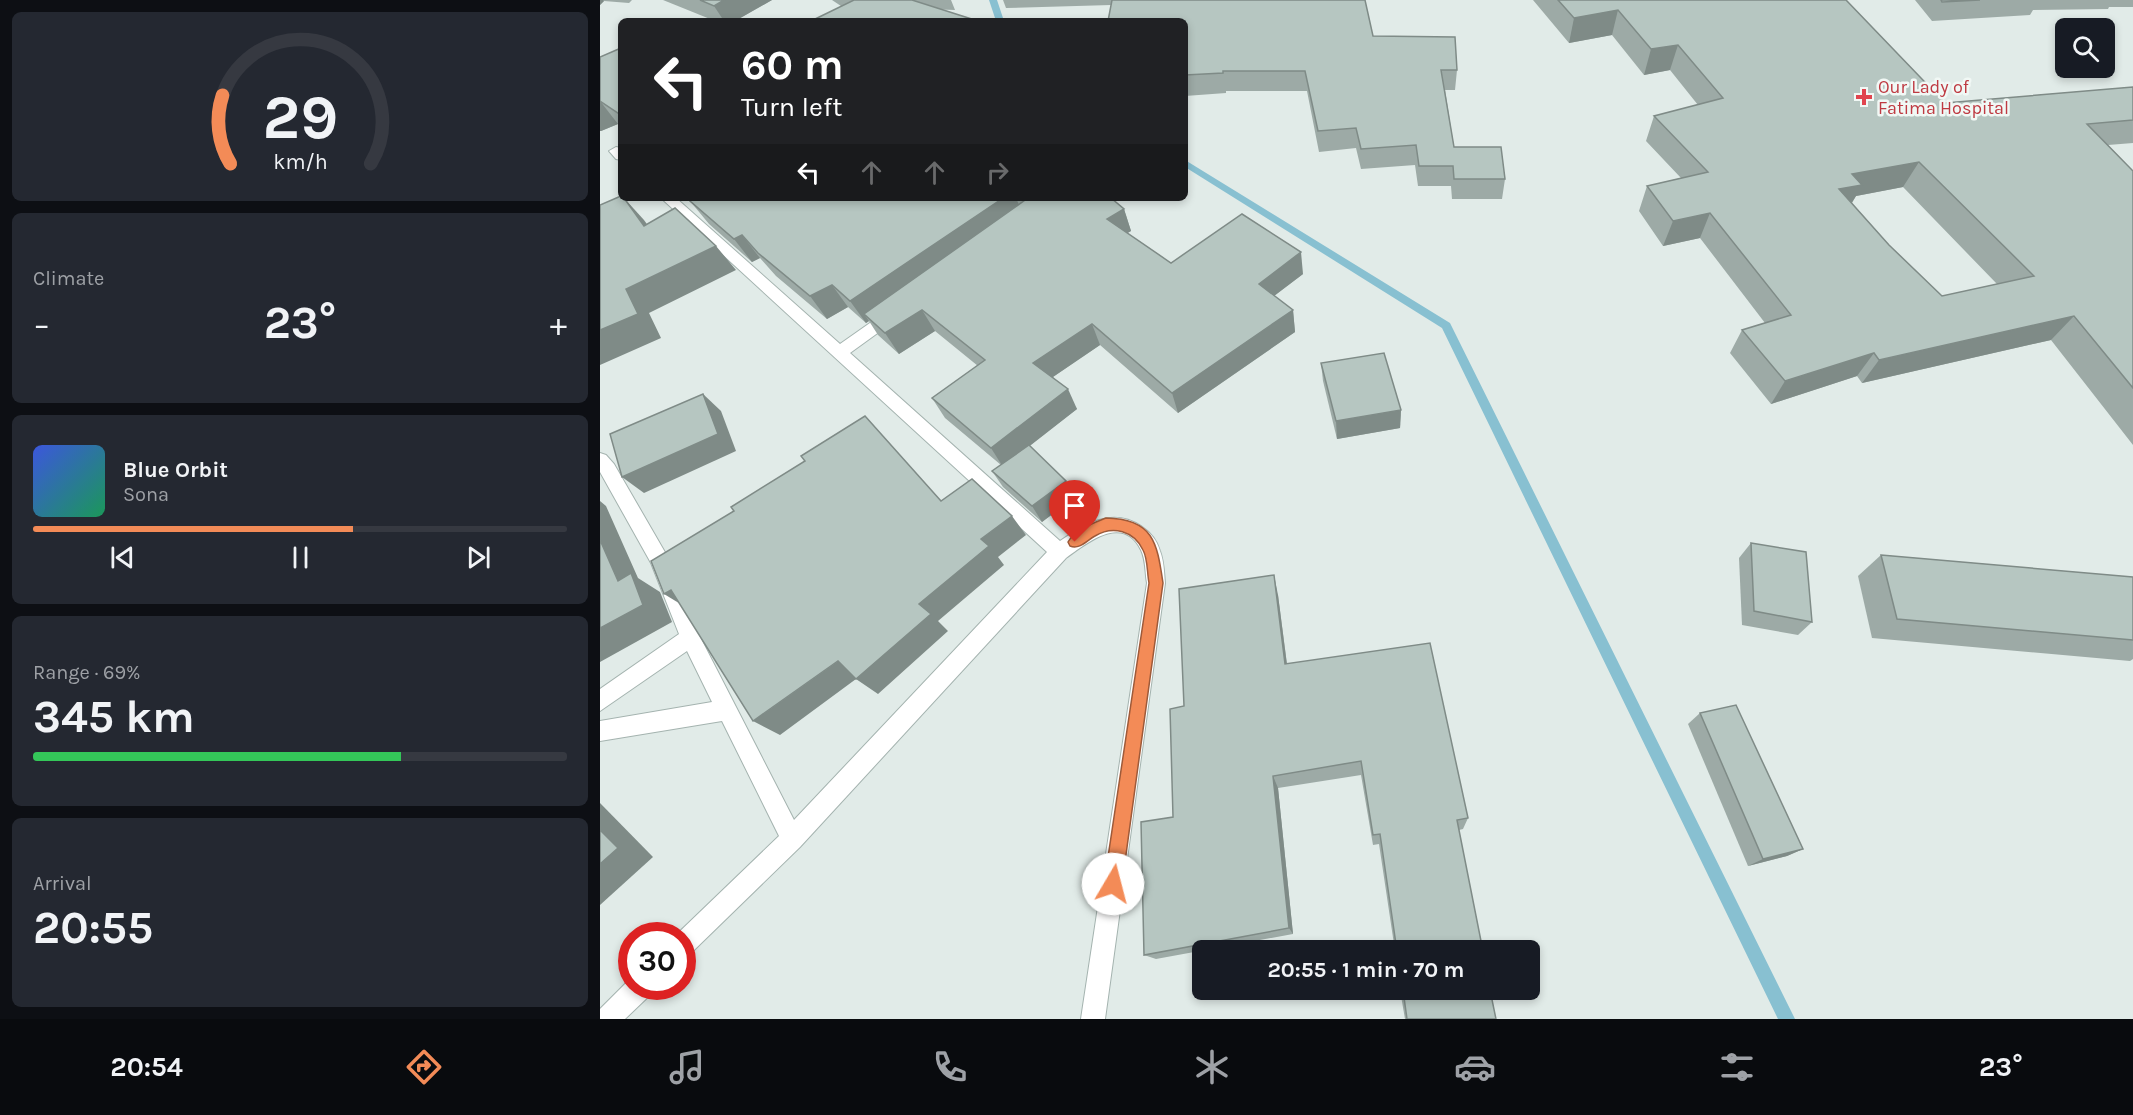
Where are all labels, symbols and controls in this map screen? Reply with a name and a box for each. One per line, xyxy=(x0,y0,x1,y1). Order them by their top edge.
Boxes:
map controls xyxy=(2055,18,2115,78)
button: search xyxy=(2055,18,2115,78)
text: 60 m xyxy=(741,40,844,90)
icon: left xyxy=(642,42,720,120)
place label: Our Lady of Fatima Hospital xyxy=(1878,76,2009,119)
text: 29 xyxy=(262,81,338,154)
marker: Our Lady of Fatima Hospital xyxy=(1855,88,1873,106)
text: Turn left xyxy=(741,91,842,123)
text: km/h xyxy=(273,149,327,174)
icon: left xyxy=(792,156,825,189)
icon: ahead xyxy=(855,156,888,189)
icon: ahead xyxy=(918,156,951,189)
icon: right xyxy=(981,156,1014,189)
text: Climate xyxy=(33,267,104,290)
text: 23° xyxy=(264,297,336,349)
text: − xyxy=(33,305,50,343)
text: + xyxy=(550,305,567,343)
text: Blue Orbit xyxy=(123,457,228,483)
pin xyxy=(1049,480,1100,542)
text: Sona xyxy=(123,483,169,506)
icon: arrive xyxy=(1058,489,1091,522)
icon: previous xyxy=(106,541,139,574)
icon: pause xyxy=(284,541,317,574)
icon: next xyxy=(462,541,495,574)
text: Range · 69% xyxy=(33,661,141,684)
text: 345 km xyxy=(33,691,195,743)
position arrow xyxy=(1081,852,1145,916)
text: Arrival xyxy=(33,872,92,895)
text: 20:55 xyxy=(33,902,153,954)
speed limit sign: 30 xyxy=(618,922,696,1000)
text: 20:55 · 1 min · 70 m xyxy=(1268,957,1465,983)
icon: directions xyxy=(403,1046,445,1088)
icon: music xyxy=(666,1046,708,1088)
icon: phone xyxy=(929,1046,971,1088)
icon: climate xyxy=(1191,1046,1233,1088)
icon: car xyxy=(1454,1046,1496,1088)
icon: filters xyxy=(1716,1046,1758,1088)
text: 20:54 xyxy=(110,1051,183,1083)
text: 23° xyxy=(1979,1051,2023,1083)

